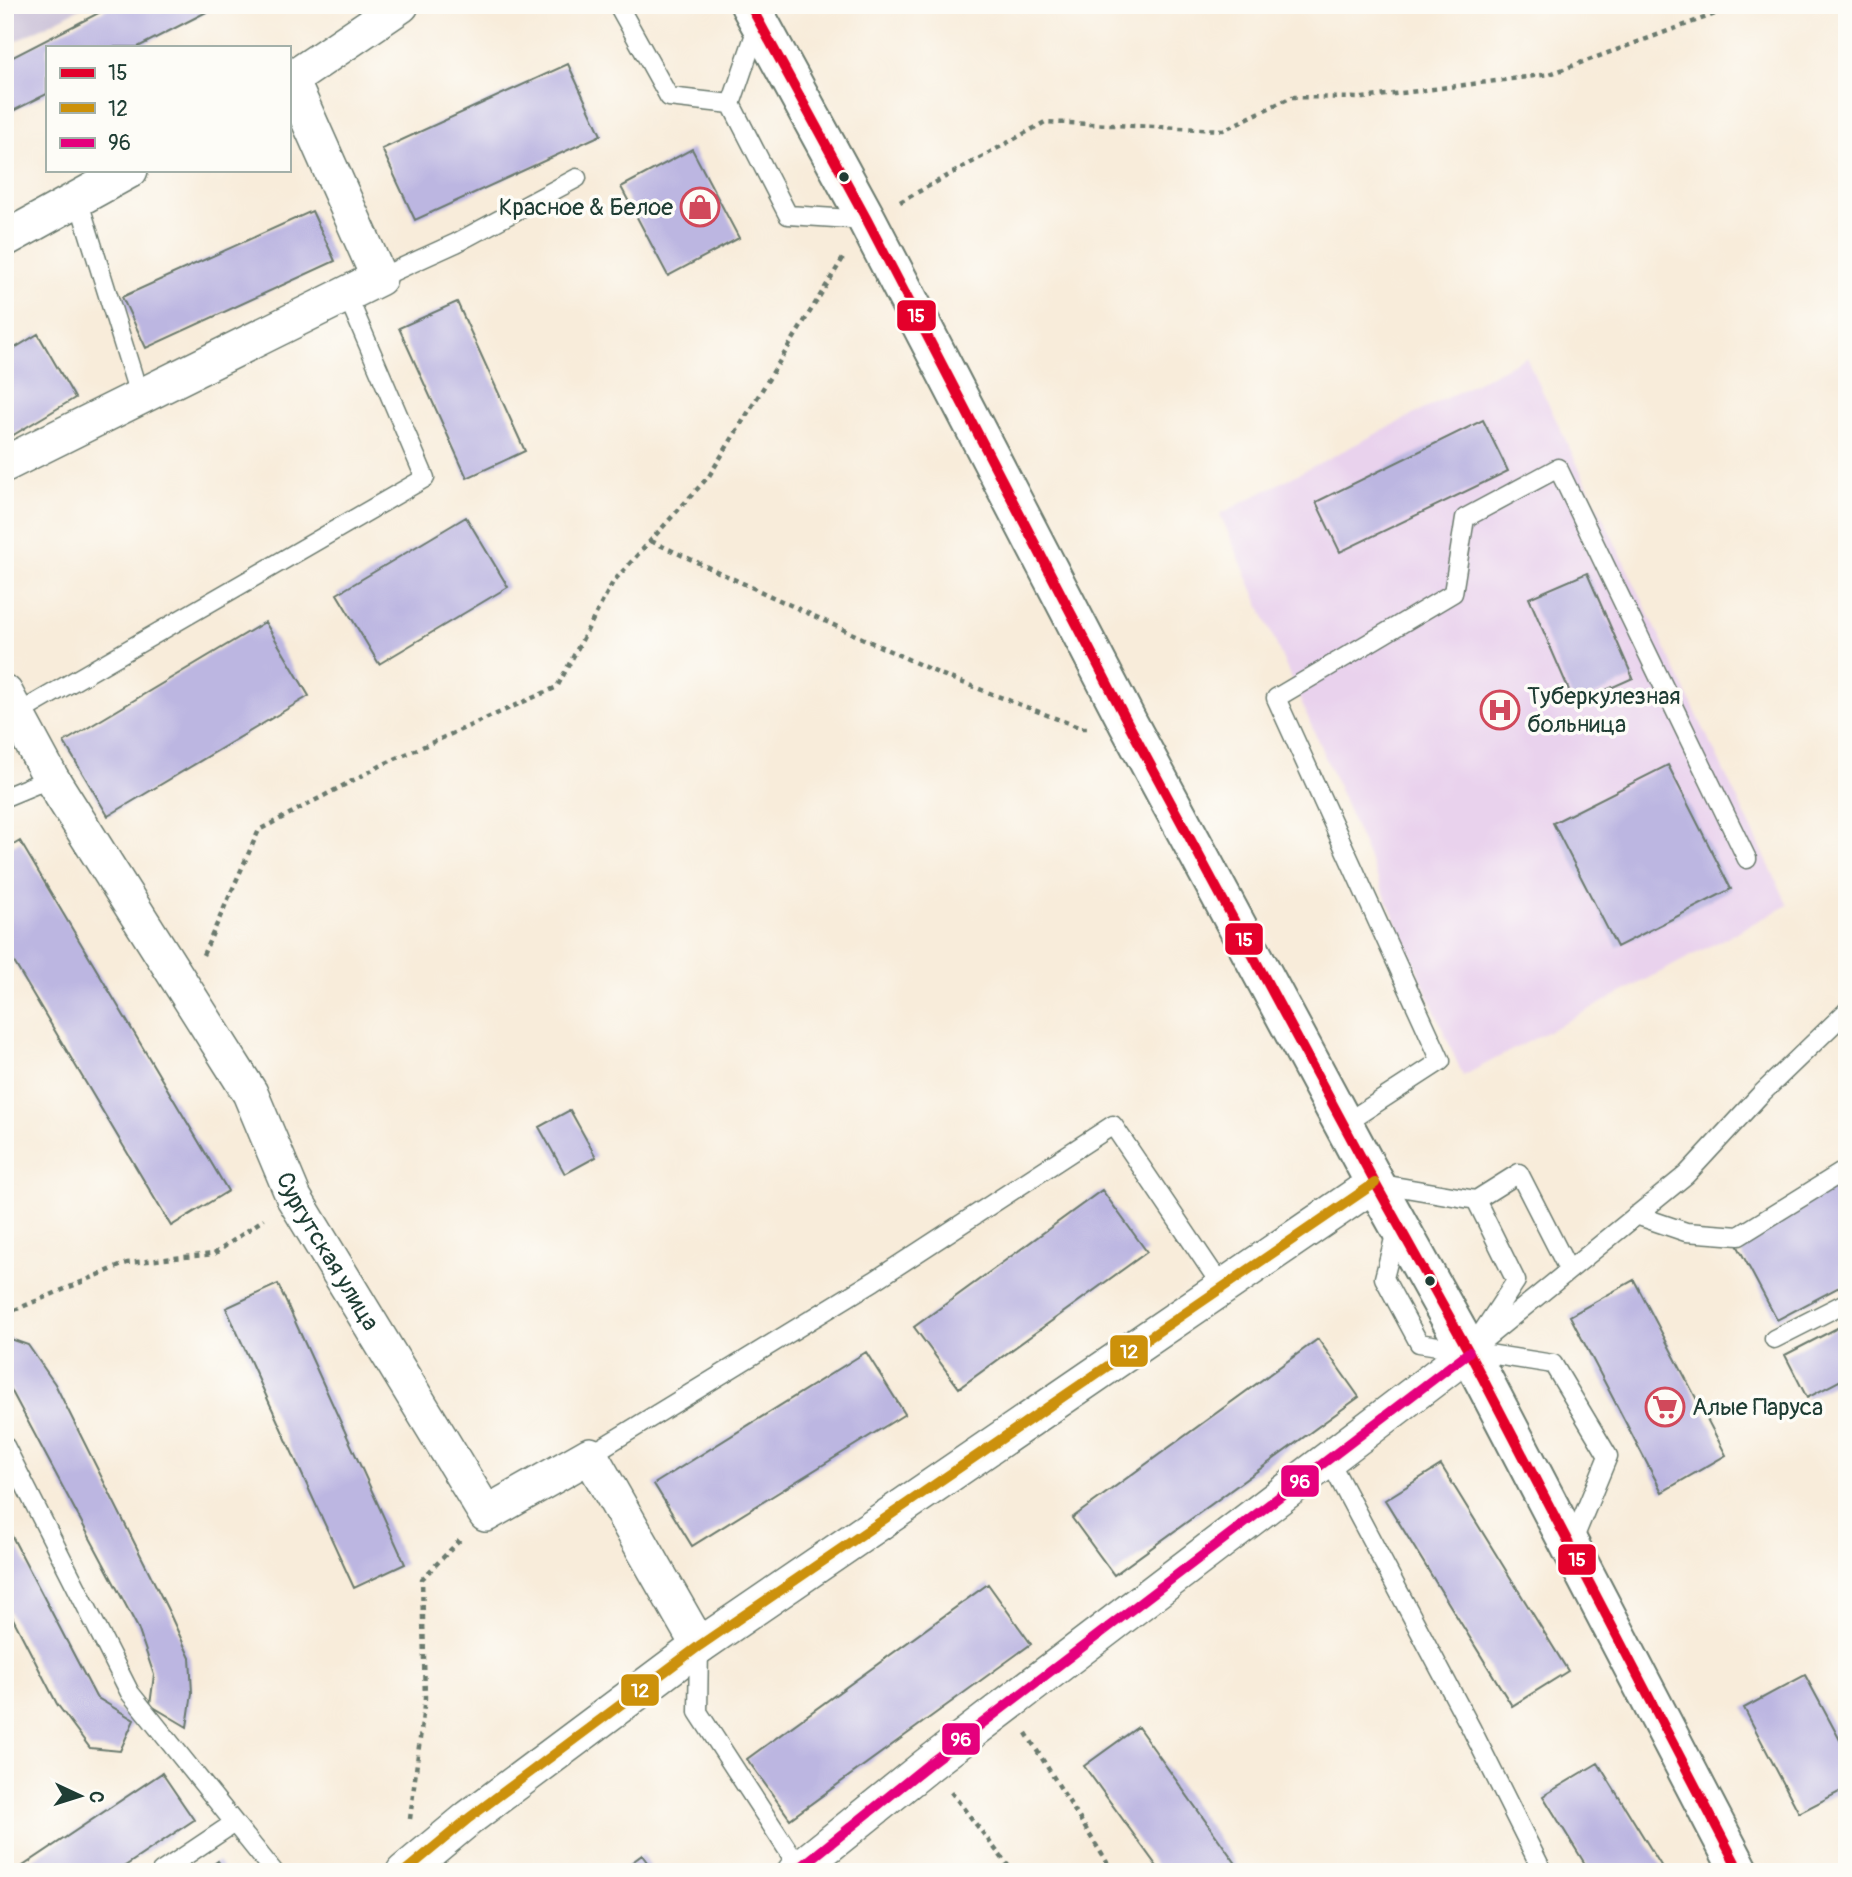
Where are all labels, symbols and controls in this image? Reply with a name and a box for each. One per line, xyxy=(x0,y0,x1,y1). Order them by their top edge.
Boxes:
legend xyxy=(46,46,290,172)
text: 15 xyxy=(108,60,128,87)
text: 12 xyxy=(108,96,128,123)
text: 96 xyxy=(108,130,131,157)
unlabelled marker xyxy=(837,170,851,184)
shop icon: Красное & Белое xyxy=(679,186,721,228)
place label: Красное & Белое xyxy=(499,193,673,222)
line badge: 15 xyxy=(896,299,937,332)
text: 15 xyxy=(907,304,925,328)
place label: Туберкулезная больница xyxy=(1527,682,1681,739)
hospital icon: Туберкулезная больница xyxy=(1479,689,1521,731)
line badge: 15 xyxy=(1224,922,1264,956)
text: 15 xyxy=(1235,928,1253,952)
street label: Сургутская улица xyxy=(270,1168,386,1336)
unlabelled marker xyxy=(1423,1274,1437,1288)
line badge: 12 xyxy=(1109,1334,1149,1368)
text: 12 xyxy=(1120,1340,1138,1364)
supermarket icon: Алые Паруса xyxy=(1644,1386,1686,1428)
place label: Алые Паруса xyxy=(1692,1393,1823,1422)
line badge: 96 xyxy=(1280,1464,1320,1498)
text: 96 xyxy=(1290,1470,1310,1494)
line badge: 15 xyxy=(1557,1543,1597,1576)
text: 15 xyxy=(1568,1548,1586,1572)
line badge: 12 xyxy=(620,1673,660,1707)
text: 12 xyxy=(631,1679,649,1703)
line badge: 96 xyxy=(941,1722,981,1756)
text: 96 xyxy=(951,1728,971,1752)
north arrow xyxy=(46,1762,116,1832)
text: С xyxy=(84,1790,108,1804)

